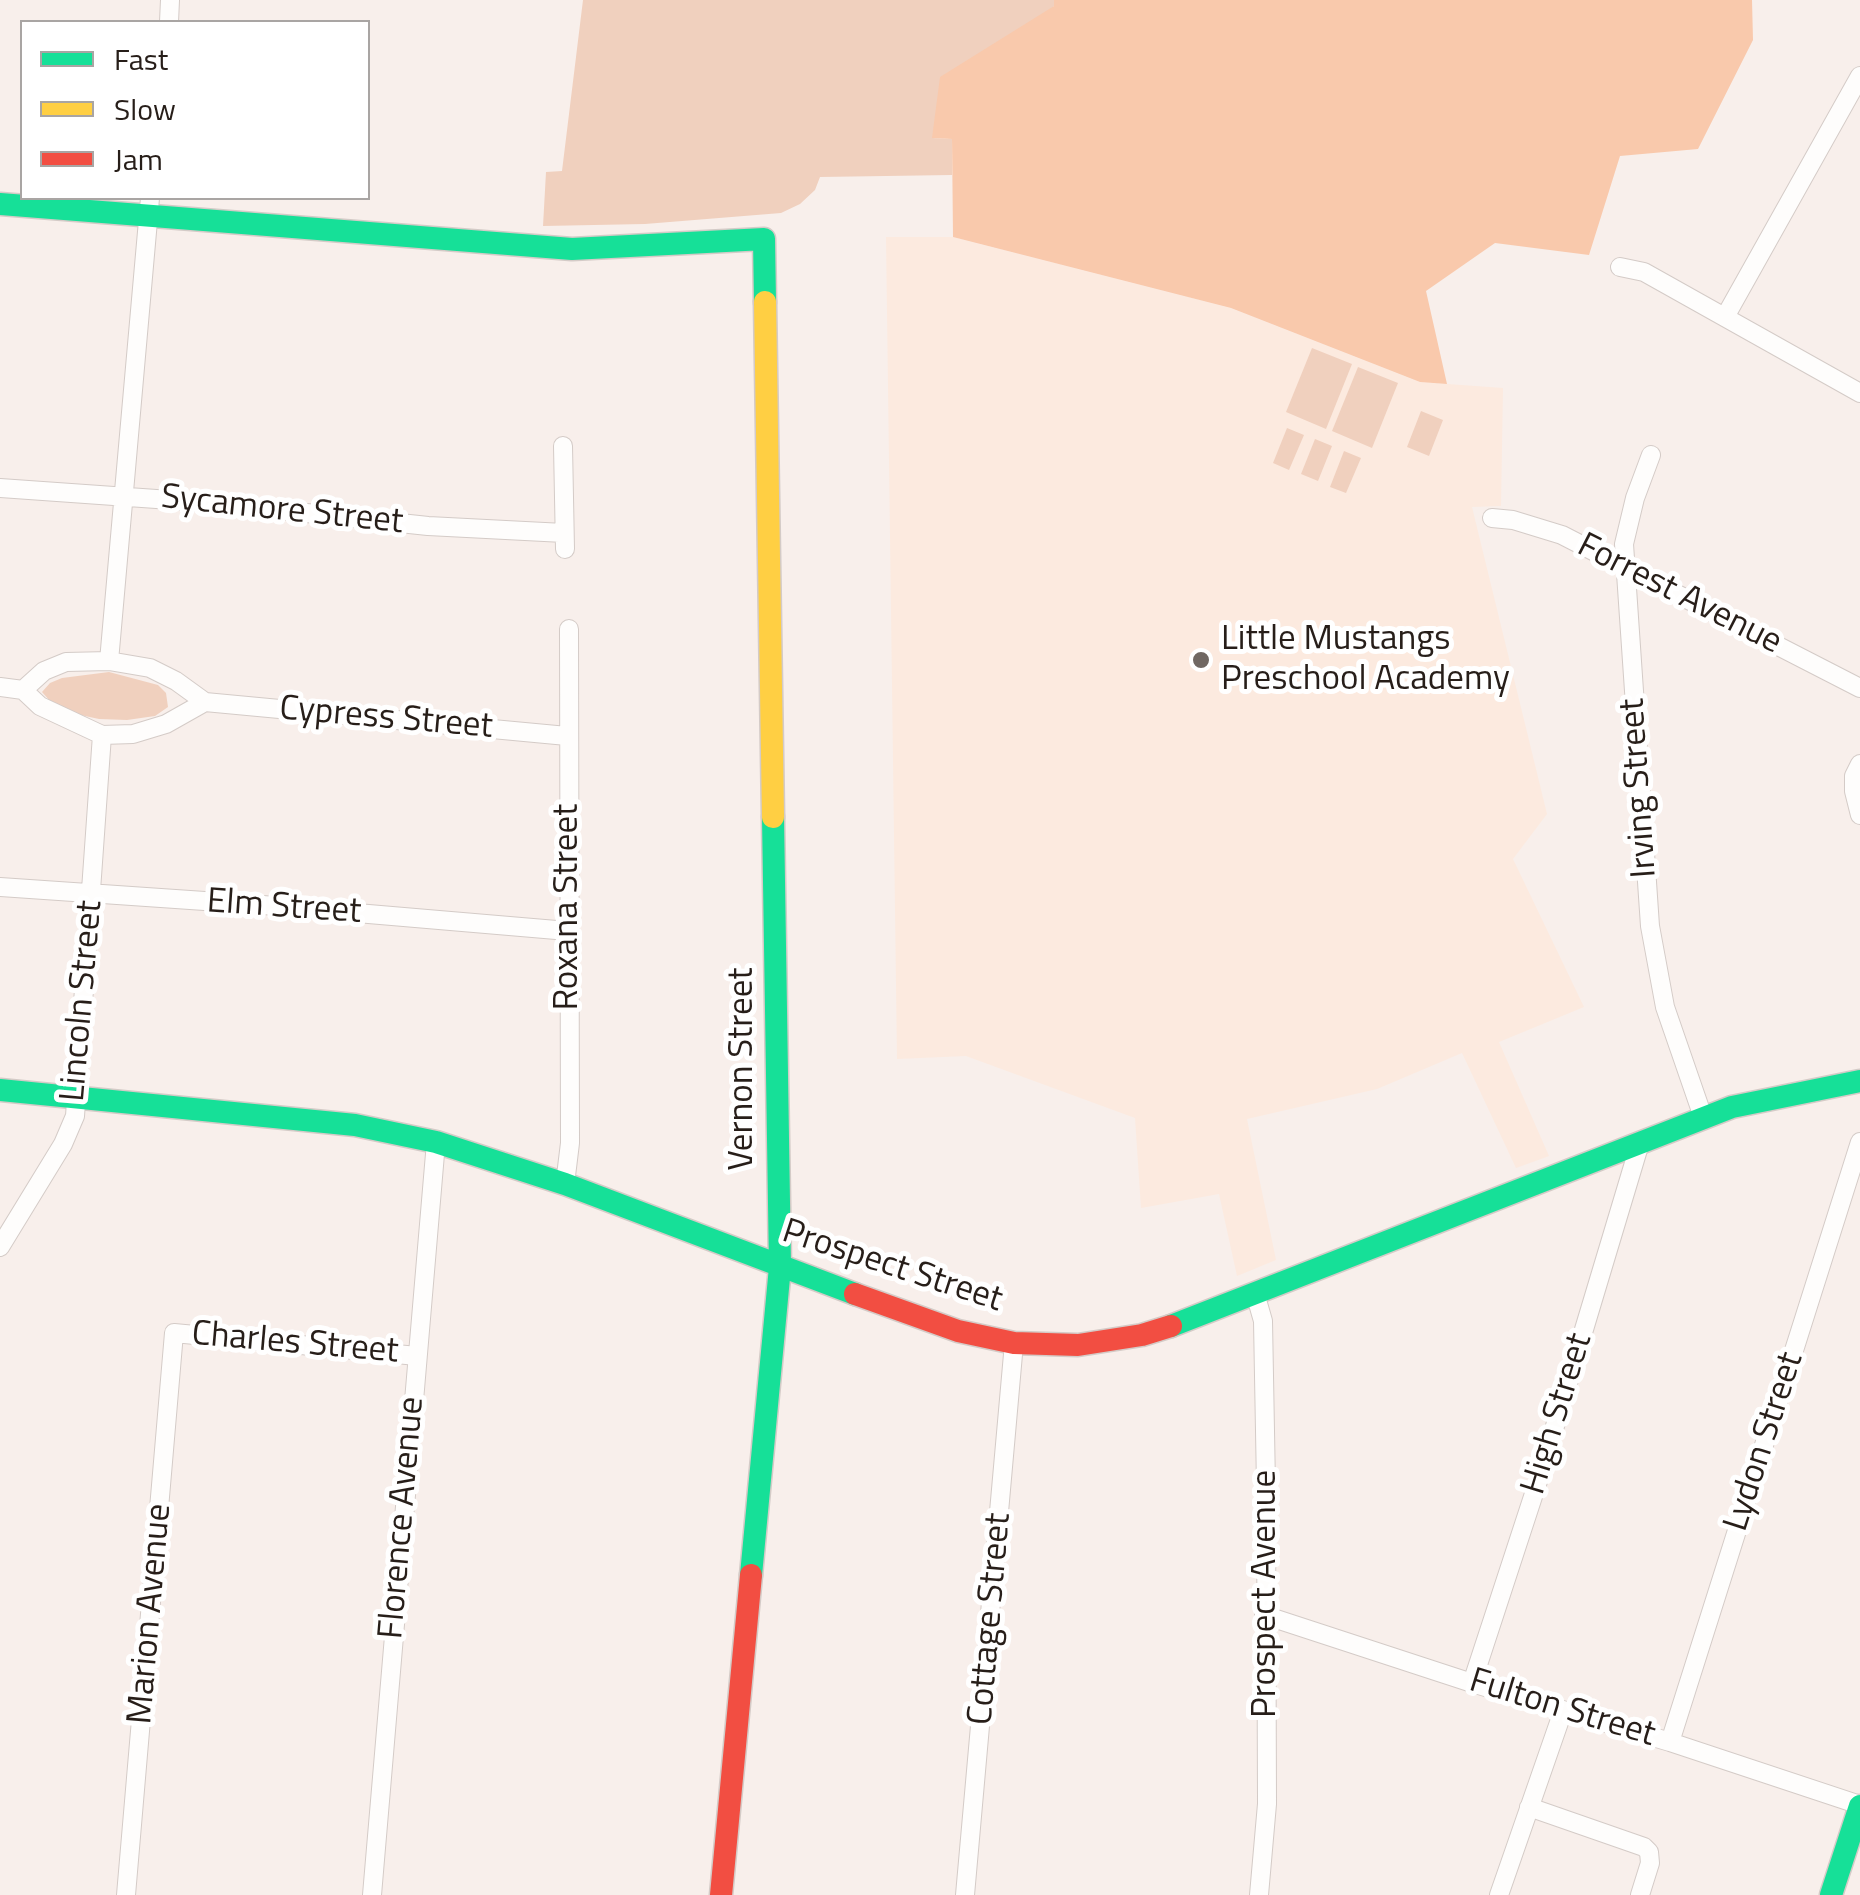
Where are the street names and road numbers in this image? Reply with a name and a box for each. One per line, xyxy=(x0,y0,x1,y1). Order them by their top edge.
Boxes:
street label: Sycamore Street xyxy=(159,477,405,545)
street label: Forrest Avenue xyxy=(1570,526,1788,664)
street label: Cypress Street xyxy=(278,689,494,749)
street label: Irving Street xyxy=(1613,697,1667,879)
street label: Roxana Street xyxy=(547,804,589,1010)
street label: Elm Street xyxy=(205,882,363,934)
street label: Lincoln Street xyxy=(53,899,113,1103)
street label: Vernon Street xyxy=(722,967,764,1171)
street label: Prospect Street xyxy=(777,1212,1007,1322)
street label: Charles Street xyxy=(190,1314,400,1374)
street label: High Street xyxy=(1514,1328,1602,1500)
street label: Lydon Street xyxy=(1716,1347,1814,1537)
street label: Florence Avenue xyxy=(371,1395,435,1641)
street label: Prospect Avenue xyxy=(1245,1470,1287,1718)
street label: Marion Avenue xyxy=(120,1502,182,1726)
street label: Cottage Street xyxy=(961,1511,1021,1727)
street label: Fulton Street xyxy=(1464,1661,1660,1757)

